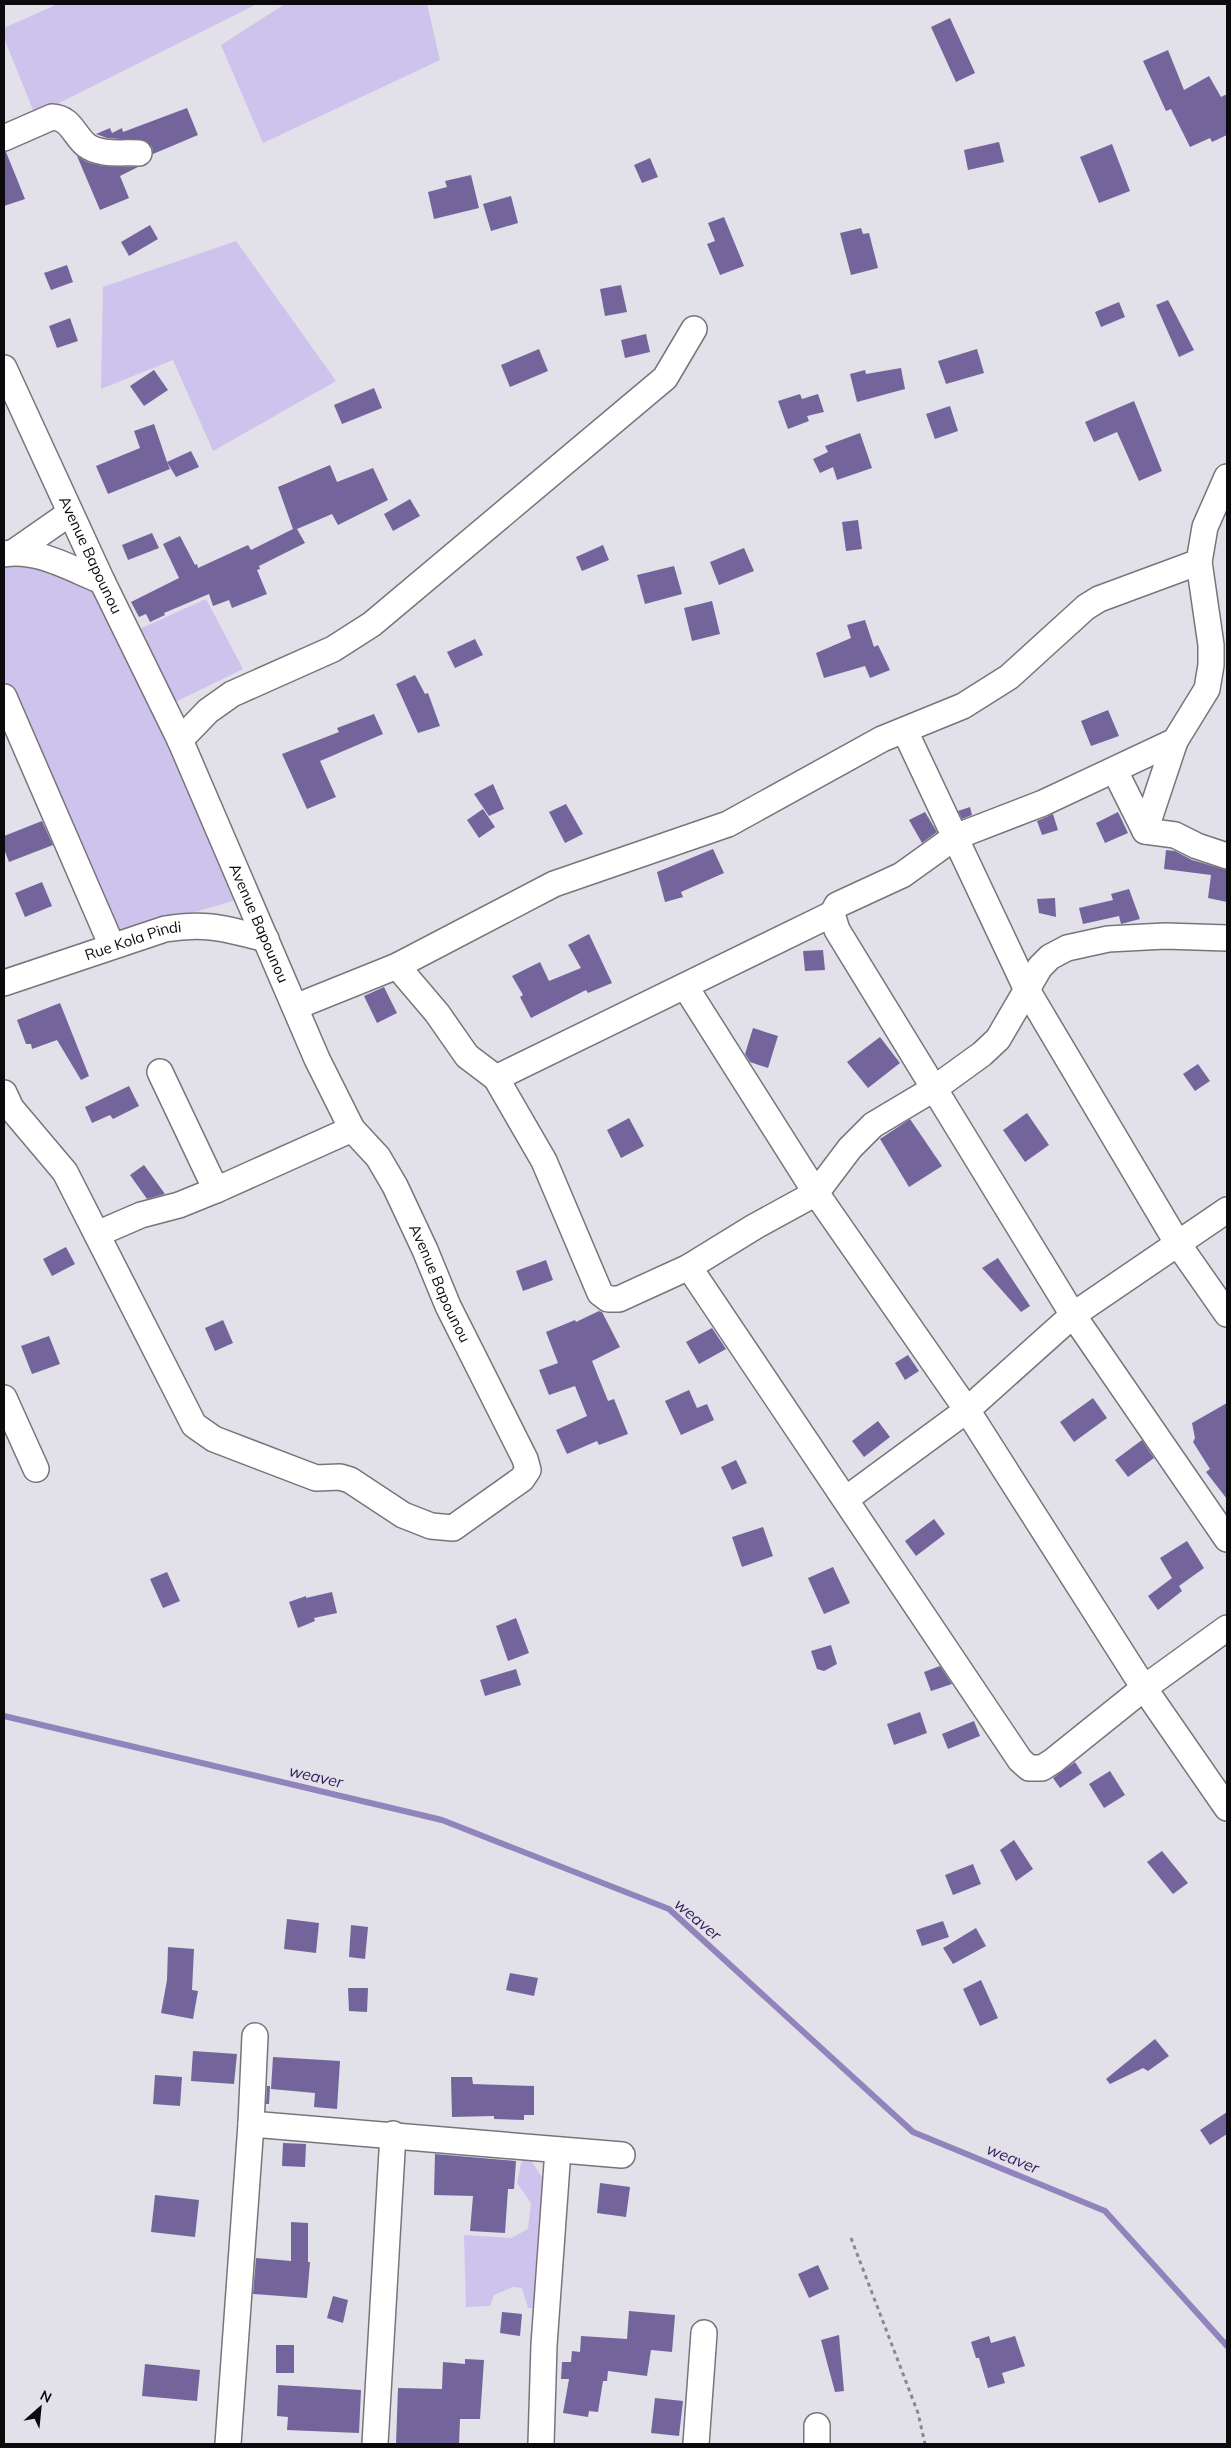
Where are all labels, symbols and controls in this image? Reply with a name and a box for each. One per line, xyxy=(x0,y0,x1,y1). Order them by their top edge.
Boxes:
street label: Avenue Bapounou xyxy=(55,493,127,617)
street label: Avenue Bapounou xyxy=(225,861,293,985)
street label: Rue Kola Pindi xyxy=(82,917,182,964)
street label: Avenue Bapounou xyxy=(405,1221,475,1346)
water label: weaver xyxy=(287,1760,346,1792)
water label: weaver xyxy=(671,1894,726,1945)
water label: weaver xyxy=(984,2138,1043,2178)
north arrow xyxy=(15,2383,65,2433)
text: N xyxy=(37,2386,55,2407)

